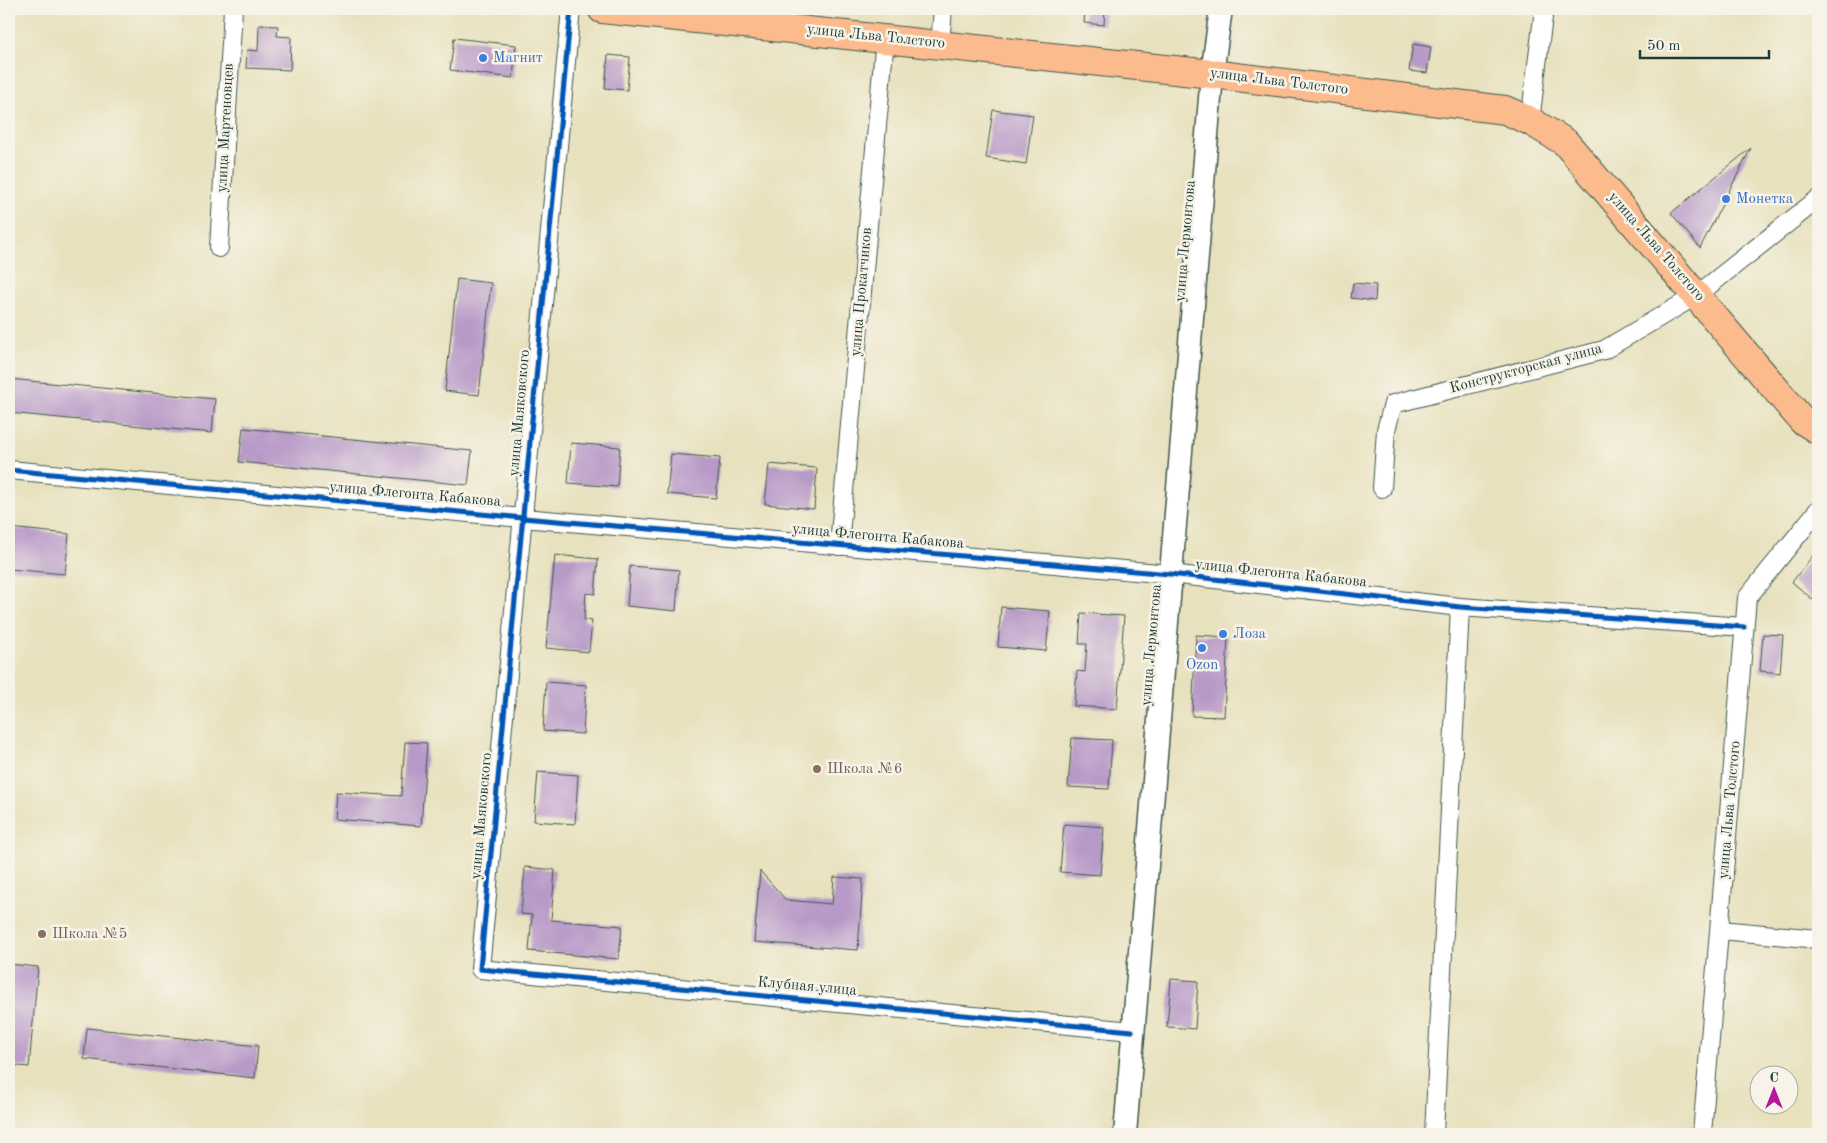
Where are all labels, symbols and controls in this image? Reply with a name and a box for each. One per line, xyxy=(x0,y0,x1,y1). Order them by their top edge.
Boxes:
street label: улица Льва Толстого xyxy=(806,22,946,52)
scale bar xyxy=(1640,28,1768,60)
text: 50 m xyxy=(1647,39,1681,54)
place label: Магнит xyxy=(493,51,543,66)
marker: Магнит xyxy=(477,52,489,64)
street label: улица Мартеновцев xyxy=(215,63,237,193)
street label: улица Льва Толстого xyxy=(1209,66,1349,98)
street label: улица Лермонтова xyxy=(1173,179,1199,303)
street label: улица Льва Толстого xyxy=(1605,190,1707,304)
place label: Монетка xyxy=(1736,192,1794,207)
marker: Монетка xyxy=(1720,193,1732,205)
street label: улица Прокатчиков xyxy=(849,227,875,357)
street label: Конструкторская улица xyxy=(1448,341,1604,397)
street label: улица Маяковского xyxy=(507,349,533,477)
street label: улица Флегонта Кабакова xyxy=(328,480,502,510)
street label: улица Флегонта Кабакова xyxy=(791,522,965,552)
street label: улица Флегонта Кабакова xyxy=(1194,558,1368,591)
street label: улица Лермонтова xyxy=(1139,583,1165,707)
place label: Лоза xyxy=(1233,627,1267,642)
marker: Лоза xyxy=(1217,628,1229,640)
marker: Ozon xyxy=(1196,642,1208,654)
place label: Ozon xyxy=(1186,658,1218,673)
street label: улица Льва Толстого xyxy=(1716,740,1744,880)
street label: улица Маяковского xyxy=(469,752,495,880)
place label: Школа №6 xyxy=(827,762,902,777)
marker: Школа №6 xyxy=(811,763,823,775)
place label: Школа №5 xyxy=(52,927,127,942)
marker: Школа №5 xyxy=(36,928,48,940)
street label: Клубная улица xyxy=(757,975,858,999)
north arrow xyxy=(1750,1066,1800,1116)
text: С xyxy=(1769,1071,1779,1085)

